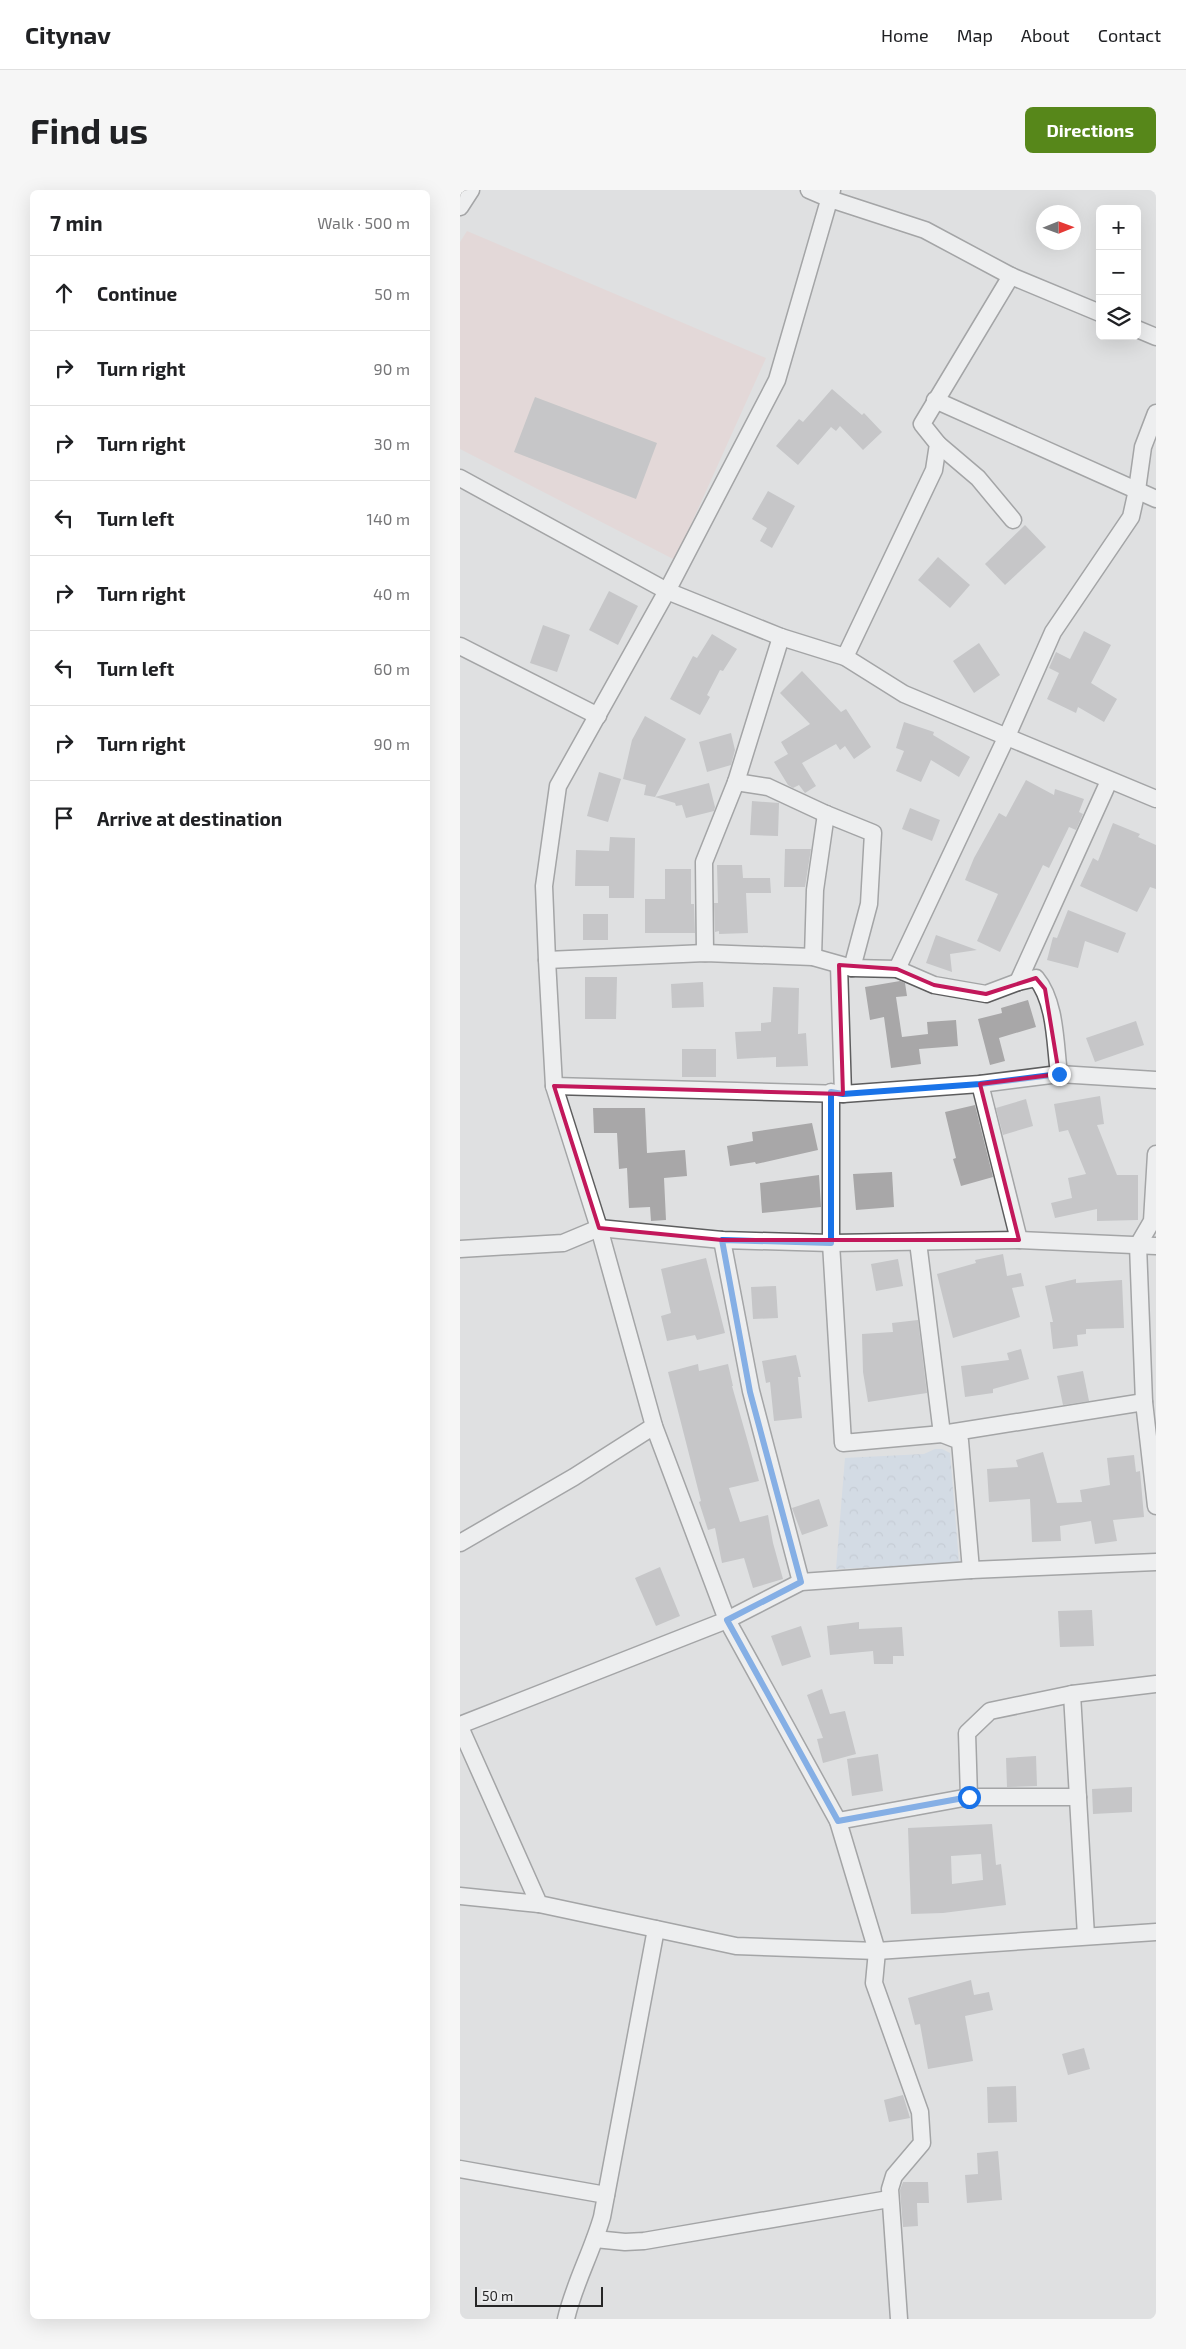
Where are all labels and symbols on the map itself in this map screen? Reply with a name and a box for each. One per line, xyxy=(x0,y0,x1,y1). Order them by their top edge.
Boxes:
north arrow xyxy=(1036,205,1081,250)
route end xyxy=(1048,1063,1071,1086)
route start xyxy=(958,1786,981,1809)
scale bar xyxy=(475,2284,602,2307)

